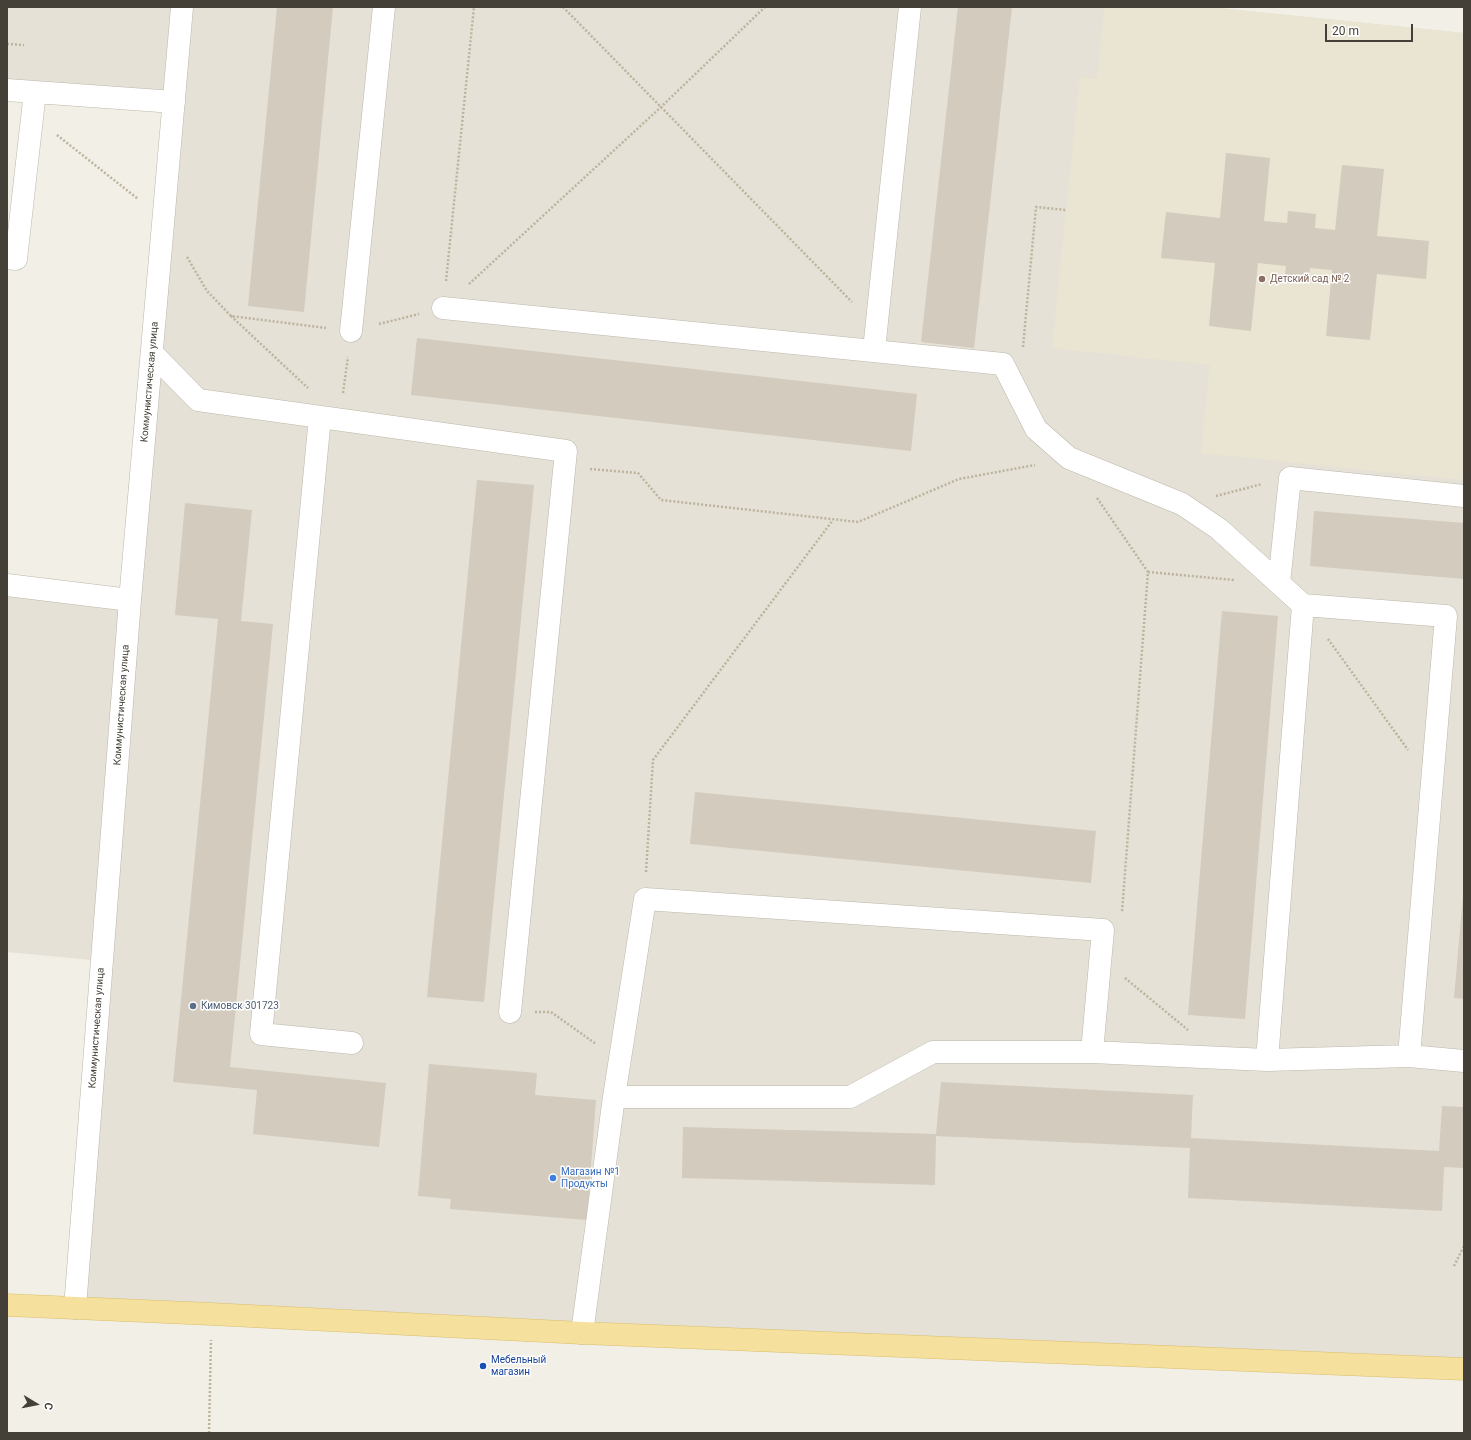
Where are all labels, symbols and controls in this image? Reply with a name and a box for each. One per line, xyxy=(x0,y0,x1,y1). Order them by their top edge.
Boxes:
scale bar xyxy=(1327,16,1415,42)
text: 20 m xyxy=(1332,24,1359,38)
place label: Детский сад № 2 xyxy=(1270,273,1349,285)
marker: Детский сад № 2 xyxy=(1257,274,1267,284)
street label: Коммунистическая улица xyxy=(139,321,161,443)
street label: Коммунистическая улица xyxy=(112,644,132,766)
street label: Коммунистическая улица xyxy=(87,967,107,1089)
place label: Кимовск 301723 xyxy=(201,1000,279,1012)
marker: Кимовск 301723 xyxy=(188,1001,198,1011)
place label: Магазин №1 Продукты xyxy=(561,1166,620,1190)
marker: Магазин №1 Продукты xyxy=(548,1173,558,1183)
place label: Мебельный магазин xyxy=(491,1354,546,1378)
marker: Мебельный магазин xyxy=(478,1361,488,1371)
north arrow xyxy=(16,1384,56,1424)
text: С xyxy=(41,1401,55,1411)

